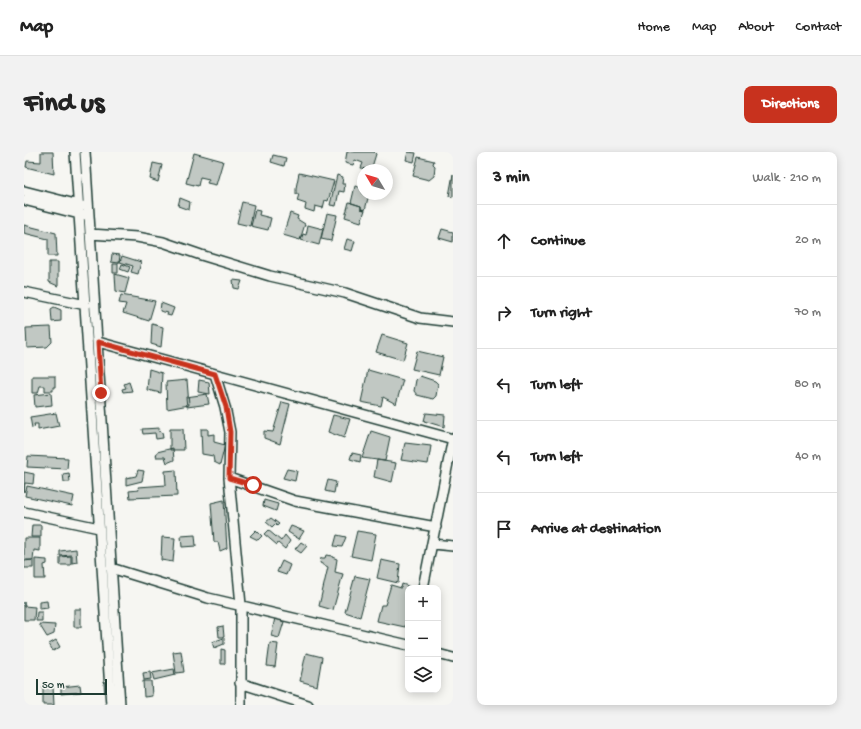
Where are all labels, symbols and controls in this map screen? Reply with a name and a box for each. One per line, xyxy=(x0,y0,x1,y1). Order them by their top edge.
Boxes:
text: Map xyxy=(20,16,53,39)
text: Home xyxy=(638,19,670,36)
text: Map xyxy=(692,19,716,36)
text: About xyxy=(738,19,774,36)
text: Contact xyxy=(796,19,841,36)
button: Directions xyxy=(744,86,837,123)
text: Find us xyxy=(24,88,104,121)
north arrow xyxy=(357,164,393,200)
text: 3 min xyxy=(493,168,530,188)
text: Walk · 210 m xyxy=(753,171,821,186)
icon: ahead xyxy=(493,230,515,252)
text: Continue xyxy=(531,232,585,250)
text: 20 m xyxy=(795,233,821,248)
icon: right xyxy=(493,302,515,324)
text: Turn right xyxy=(531,304,591,322)
text: 70 m xyxy=(795,305,821,320)
icon: left xyxy=(493,374,515,396)
text: Turn left xyxy=(531,376,582,394)
text: 80 m xyxy=(794,377,821,392)
route end xyxy=(92,384,110,402)
icon: left xyxy=(493,446,515,468)
text: Turn left xyxy=(531,448,582,466)
text: 40 m xyxy=(795,449,821,464)
route start xyxy=(244,476,262,494)
icon: arrive xyxy=(493,518,515,540)
text: Arrive at destination xyxy=(531,520,661,538)
map controls xyxy=(405,585,441,693)
button: + xyxy=(405,585,441,621)
button: − xyxy=(405,621,441,657)
button: layers xyxy=(405,657,441,693)
scale bar xyxy=(36,677,107,696)
text: 50 m xyxy=(42,680,64,692)

